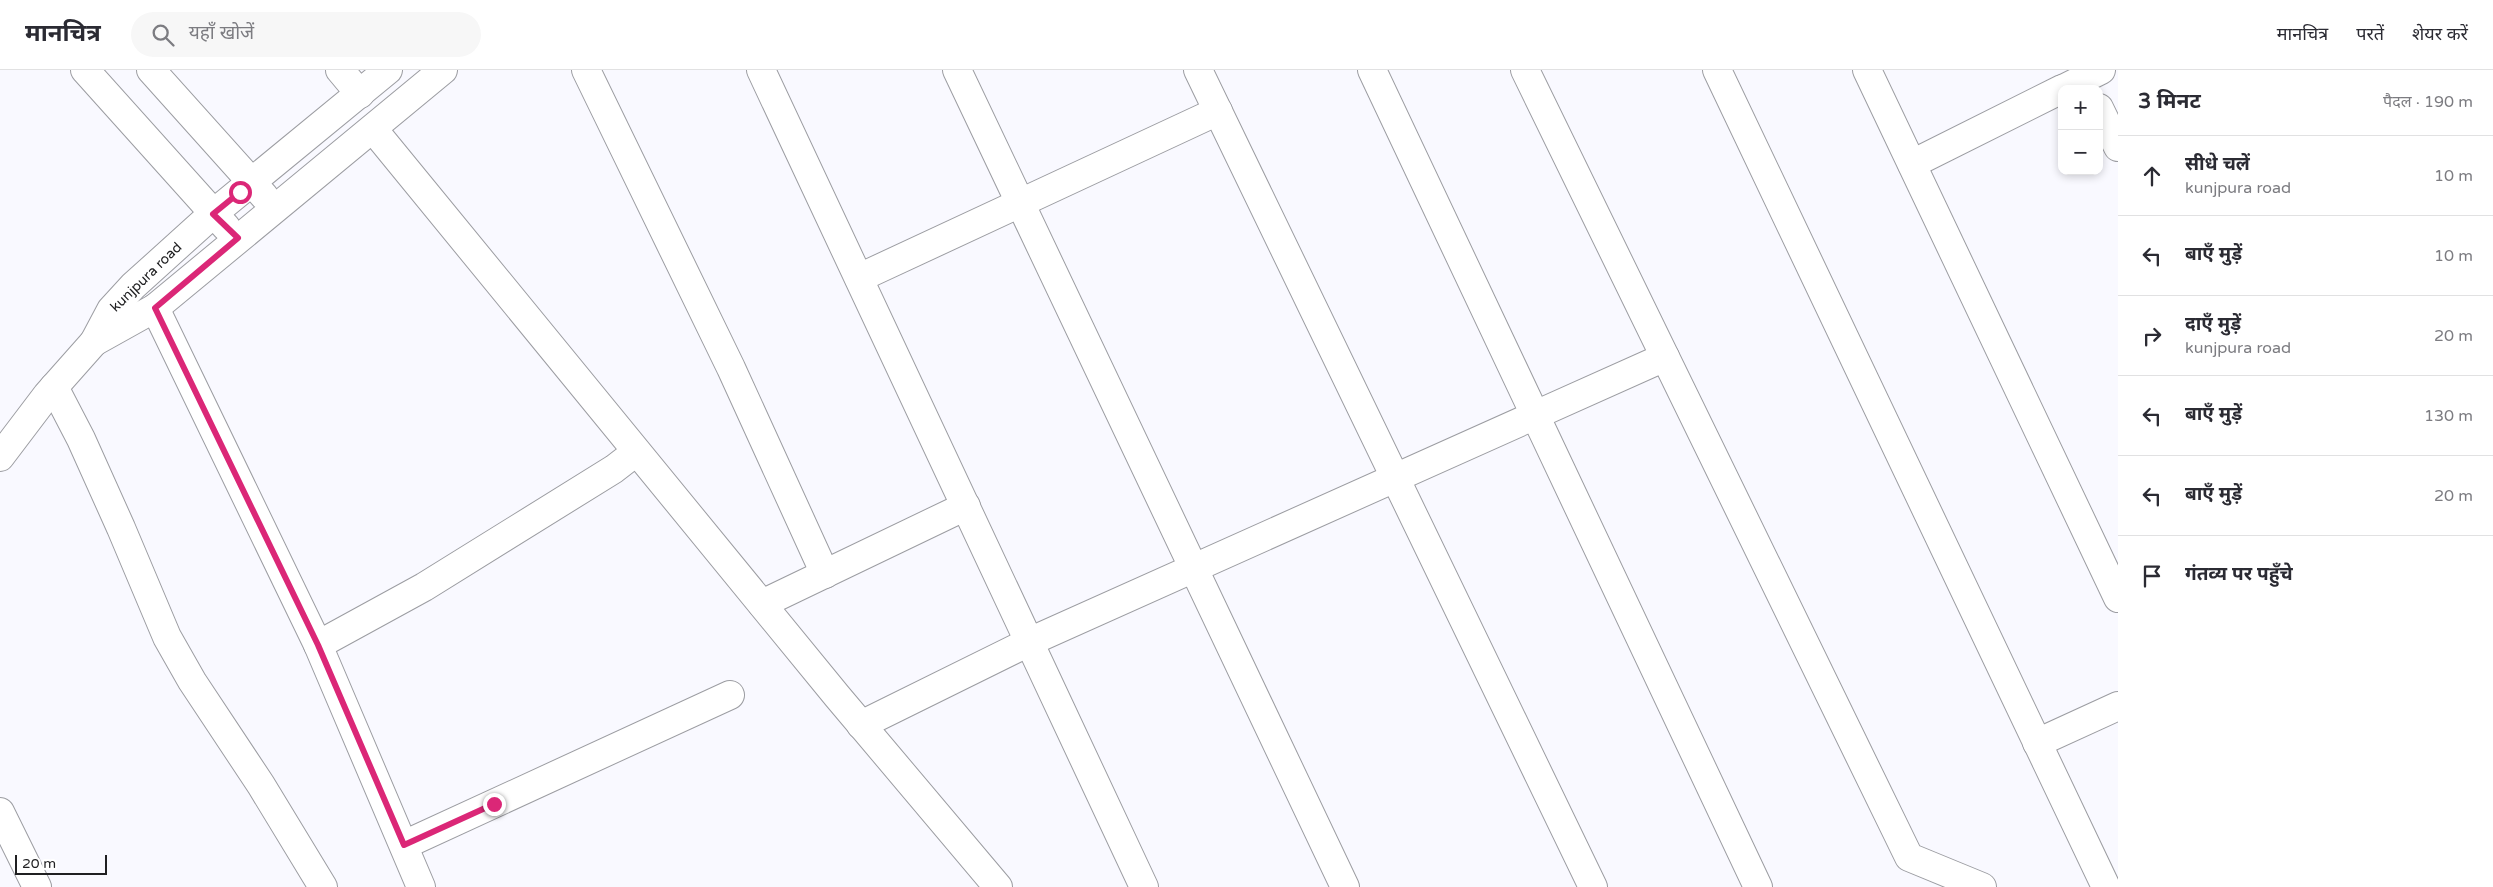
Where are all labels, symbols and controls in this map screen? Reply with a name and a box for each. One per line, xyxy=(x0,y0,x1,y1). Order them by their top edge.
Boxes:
search box xyxy=(131,12,481,57)
text: मानचित्र xyxy=(25,19,101,48)
icon: search xyxy=(149,21,177,49)
text: यहाँ खोजें xyxy=(189,22,254,44)
text: मानचित्र xyxy=(2277,23,2328,45)
text: परतें xyxy=(2356,23,2384,45)
text: शेयर करें xyxy=(2412,23,2468,45)
map controls xyxy=(2058,85,2103,175)
button: + xyxy=(2058,85,2103,130)
text: 3 मिनट xyxy=(2138,89,2201,114)
text: पैदल · 190 m xyxy=(2383,92,2473,112)
button: − xyxy=(2058,130,2103,175)
text: सीधे चलें xyxy=(2185,153,2250,175)
icon: ahead xyxy=(2138,162,2166,190)
text: 10 m xyxy=(2434,166,2473,186)
text: kunjpura road xyxy=(2185,178,2291,198)
route start xyxy=(229,181,252,204)
street label: kunjpura road xyxy=(107,239,185,315)
icon: left xyxy=(2138,242,2166,270)
text: बाएँ मुड़ें xyxy=(2185,243,2242,265)
text: 10 m xyxy=(2434,246,2473,266)
text: दाएँ मुड़ें xyxy=(2185,313,2241,335)
icon: right xyxy=(2138,322,2166,350)
text: 20 m xyxy=(2434,326,2473,346)
text: kunjpura road xyxy=(2185,338,2291,358)
icon: left xyxy=(2138,402,2166,430)
text: बाएँ मुड़ें xyxy=(2185,403,2242,425)
text: 130 m xyxy=(2424,406,2473,426)
icon: left xyxy=(2138,482,2166,510)
text: बाएँ मुड़ें xyxy=(2185,483,2242,505)
text: 20 m xyxy=(2434,486,2473,506)
icon: arrive xyxy=(2138,562,2166,590)
text: गंतव्य पर पहुँचे xyxy=(2185,563,2293,585)
route end xyxy=(483,793,506,816)
scale bar xyxy=(15,852,108,875)
text: 20 m xyxy=(22,855,56,872)

